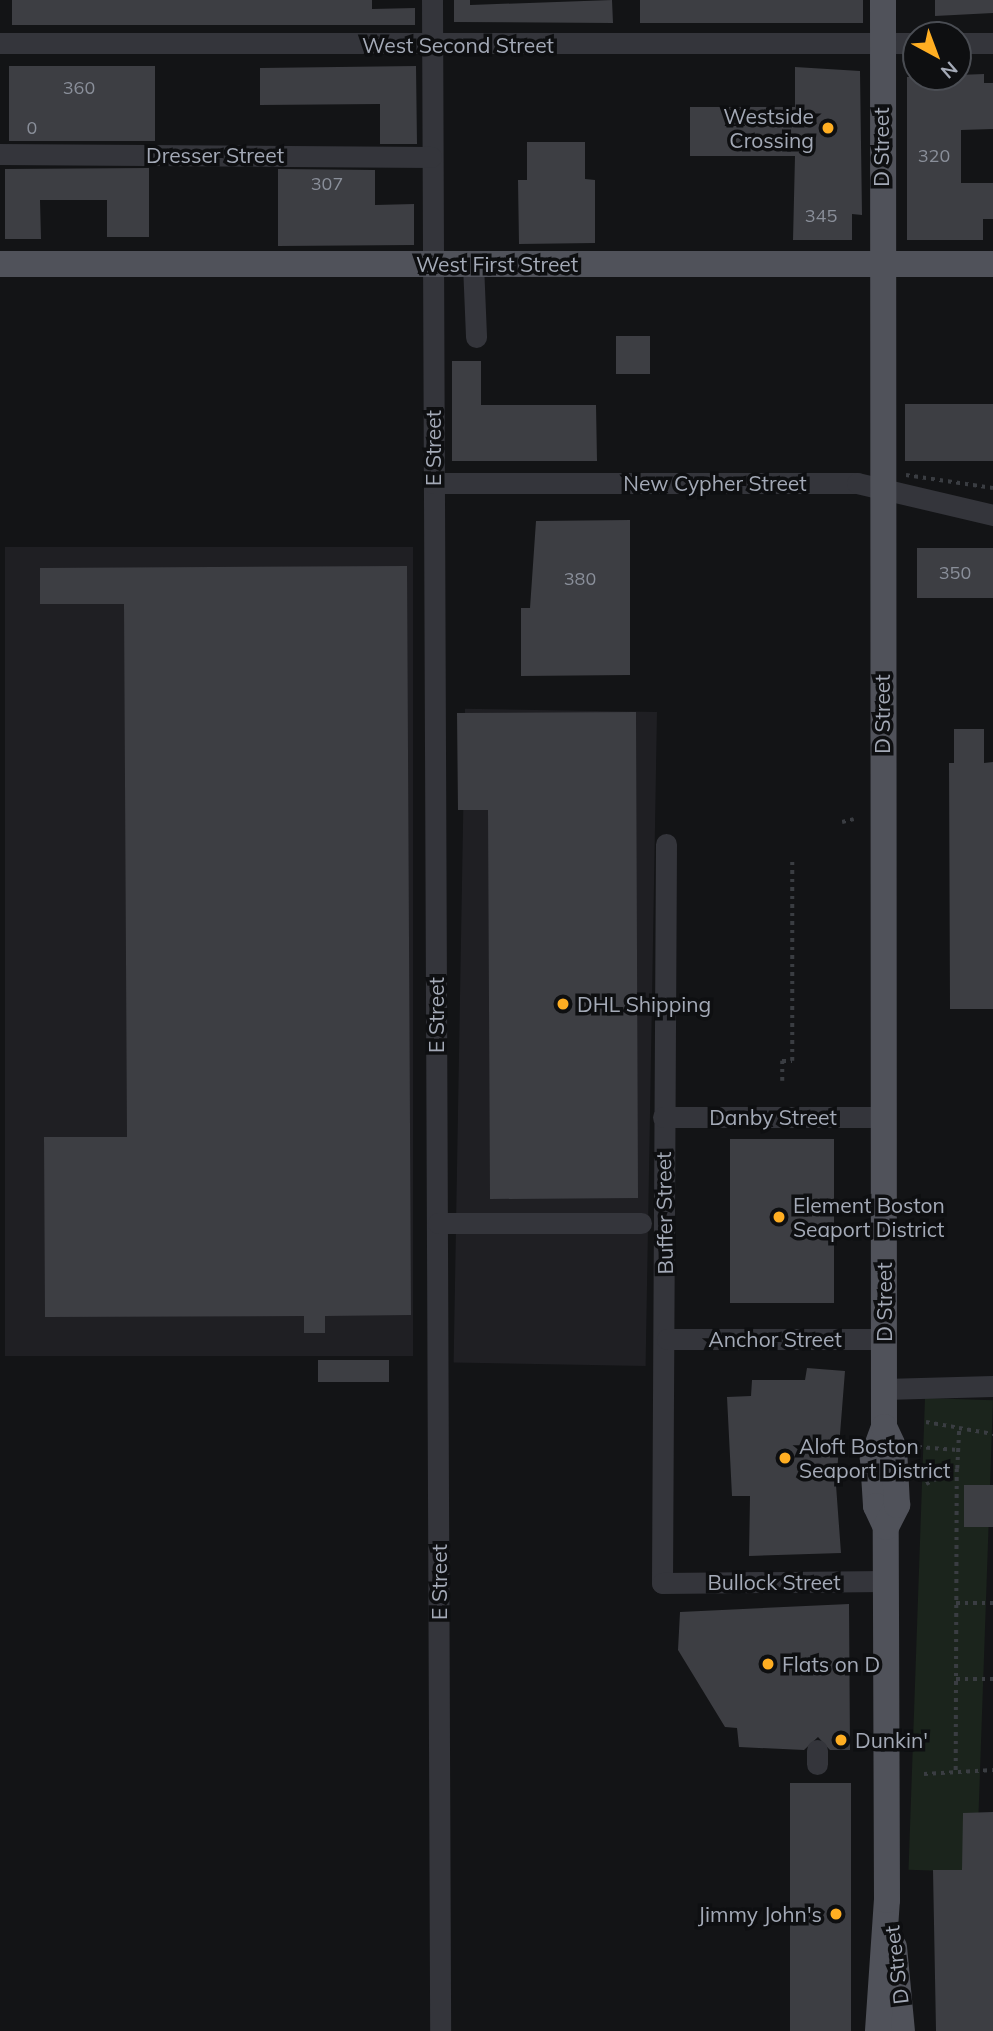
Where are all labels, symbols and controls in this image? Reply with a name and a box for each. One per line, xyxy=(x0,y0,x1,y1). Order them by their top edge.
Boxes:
north arrow xyxy=(902,21,972,91)
street label: West Second Street xyxy=(362,32,554,58)
text: N xyxy=(936,57,963,84)
house number: 360 xyxy=(63,77,95,99)
place label: Westside Crossing xyxy=(723,103,814,153)
street label: D Street xyxy=(868,107,894,187)
house number: 0 xyxy=(27,117,37,139)
marker: Westside Crossing xyxy=(820,120,836,136)
street label: Dresser Street xyxy=(146,142,284,168)
house number: 320 xyxy=(918,145,950,167)
house number: 307 xyxy=(311,173,343,195)
house number: 345 xyxy=(805,205,837,227)
street label: West First Street xyxy=(416,251,578,277)
street label: E Street xyxy=(420,410,446,486)
street label: New Cypher Street xyxy=(623,470,807,496)
house number: 350 xyxy=(939,562,971,584)
house number: 380 xyxy=(564,568,596,590)
street label: D Street xyxy=(869,674,895,754)
street label: E Street xyxy=(423,977,449,1053)
place label: DHL Shipping xyxy=(577,991,711,1017)
marker: DHL Shipping xyxy=(555,996,571,1012)
street label: Danby Street xyxy=(709,1104,837,1130)
street label: Buffer Street xyxy=(650,1152,678,1274)
place label: Element Boston Seaport District xyxy=(793,1192,945,1242)
marker: Element Boston Seaport District xyxy=(771,1209,787,1225)
street label: D Street xyxy=(871,1262,897,1342)
street label: Anchor Street xyxy=(708,1326,842,1352)
place label: Aloft Boston Seaport District xyxy=(799,1433,950,1483)
marker: Aloft Boston Seaport District xyxy=(777,1450,793,1466)
street label: E Street xyxy=(426,1544,452,1620)
street label: Bullock Street xyxy=(707,1569,841,1595)
place label: Flats on D xyxy=(782,1651,880,1677)
marker: Flats on D xyxy=(760,1656,776,1672)
place label: Dunkin' xyxy=(855,1727,928,1753)
marker: Dunkin' xyxy=(833,1732,849,1748)
place label: Jimmy John's xyxy=(698,1901,822,1927)
marker: Jimmy John's xyxy=(828,1906,844,1922)
street label: D Street xyxy=(879,1924,913,2006)

